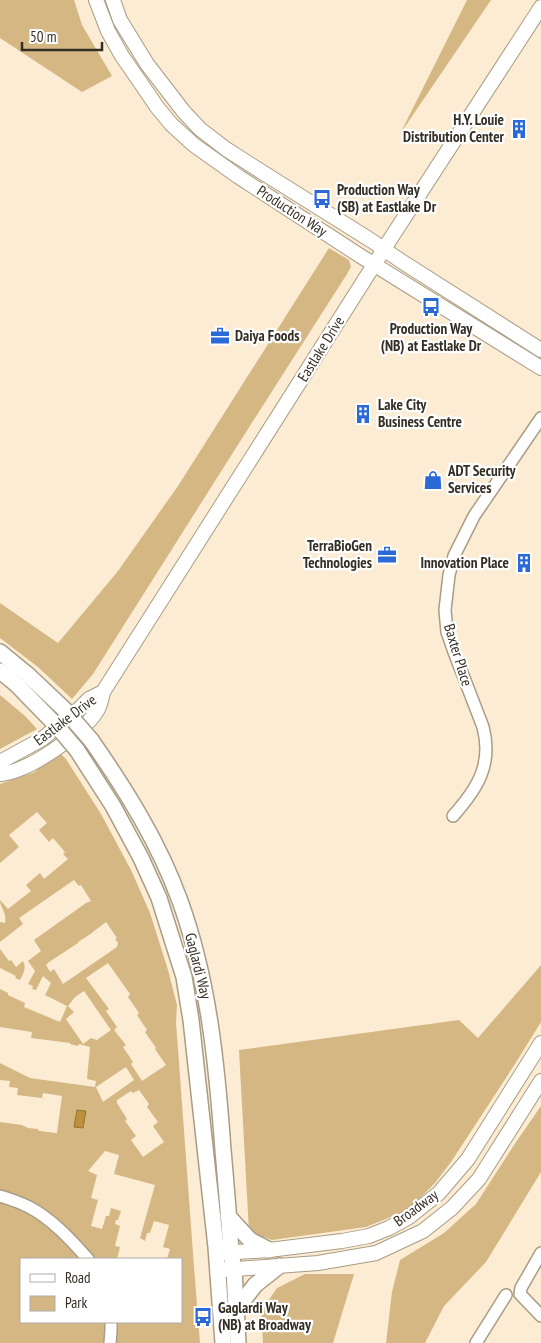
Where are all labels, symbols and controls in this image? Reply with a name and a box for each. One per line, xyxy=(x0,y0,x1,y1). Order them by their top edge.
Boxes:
scale bar xyxy=(22,20,102,52)
text: 50 m xyxy=(30,27,56,46)
place label: H.Y. Louie Distribution Center xyxy=(403,110,505,146)
building icon: H.Y. Louie Distribution Center xyxy=(508,118,530,140)
place label: Production Way (SB) at Eastlake Dr xyxy=(337,180,437,216)
street label: Production Way xyxy=(254,181,331,240)
bus stop icon: Production Way (SB) at Eastlake Dr xyxy=(311,188,333,210)
bus stop icon: Production Way (NB) at Eastlake Dr xyxy=(420,296,442,318)
street label: Eastlake Drive xyxy=(293,313,348,385)
place label: Production Way (NB) at Eastlake Dr xyxy=(381,319,482,355)
office icon: Daiya Foods xyxy=(209,325,231,347)
place label: Daiya Foods xyxy=(235,326,299,345)
place label: Lake City Business Centre xyxy=(378,395,462,431)
building icon: Lake City Business Centre xyxy=(352,403,374,425)
place label: ADT Security Services xyxy=(447,461,517,497)
shop icon: ADT Security Services xyxy=(422,469,444,491)
place label: TerraBioGen Technologies xyxy=(303,536,372,572)
office icon: TerraBioGen Technologies xyxy=(376,544,398,566)
building icon: Innovation Place xyxy=(513,552,535,574)
place label: Innovation Place xyxy=(421,553,509,572)
street label: Baxter Place xyxy=(440,621,477,688)
street label: Eastlake Drive xyxy=(30,690,100,749)
street label: Gaglardi Way xyxy=(181,931,216,1001)
street label: Broadway xyxy=(390,1185,442,1230)
legend xyxy=(20,1258,182,1323)
text: Road xyxy=(65,1268,91,1287)
text: Park xyxy=(65,1293,87,1312)
place label: Gaglardi Way (NB) at Broadway xyxy=(218,1298,312,1334)
bus stop icon: Gaglardi Way (NB) at Broadway xyxy=(192,1306,214,1328)

